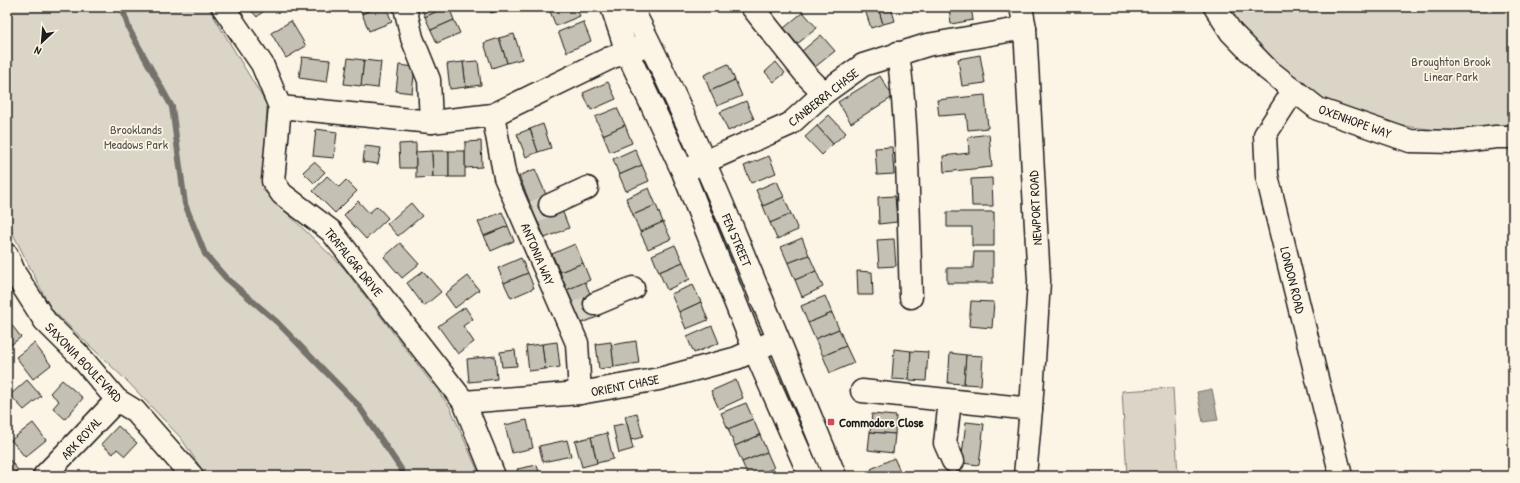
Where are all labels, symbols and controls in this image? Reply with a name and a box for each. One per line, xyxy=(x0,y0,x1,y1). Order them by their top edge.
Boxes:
north arrow xyxy=(22,22,62,62)
text: N xyxy=(32,43,43,59)
park label: Broughton Brook Linear Park xyxy=(1411,52,1491,85)
street label: CANBERRA CHASE xyxy=(784,64,862,130)
street label: OXENHOPE WAY xyxy=(1316,100,1394,143)
park label: Brooklands Meadows Park xyxy=(104,120,169,153)
street label: NEWPORT ROAD xyxy=(1024,169,1046,246)
street label: FEN STREET xyxy=(717,210,757,270)
street label: ANTONIA WAY xyxy=(517,220,559,288)
street label: TRAFALGAR DRIVE xyxy=(321,224,388,301)
street label: LONDON ROAD xyxy=(1276,245,1310,316)
street label: SAXONIA BOULEVARD xyxy=(41,318,127,406)
street label: ORIENT CHASE xyxy=(589,370,661,400)
street label: ARK ROYAL xyxy=(57,413,105,463)
place label: Commodore Close xyxy=(839,413,925,431)
marker: Commodore Close xyxy=(826,417,836,427)

